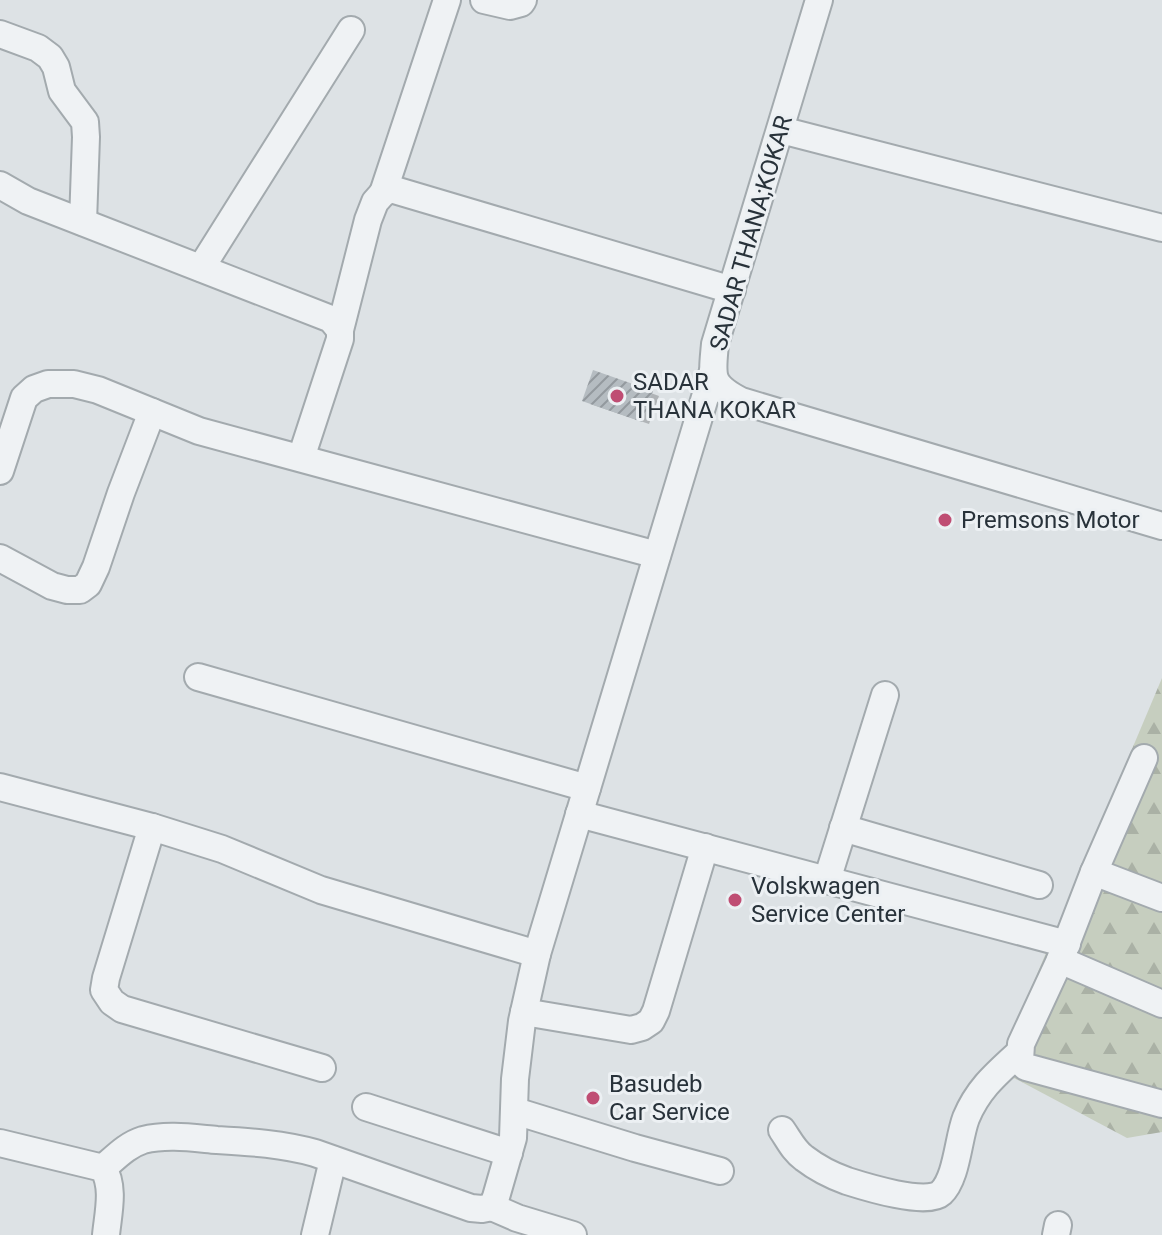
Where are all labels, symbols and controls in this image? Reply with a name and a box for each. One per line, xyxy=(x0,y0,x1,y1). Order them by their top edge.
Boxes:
street label: SADAR THANA;KOKAR xyxy=(704,112,798,354)
place label: SADAR THANA KOKAR xyxy=(633,368,796,424)
marker: SADAR THANA KOKAR xyxy=(608,387,626,405)
place label: Premsons Motor xyxy=(961,506,1140,534)
marker: Premsons Motor xyxy=(936,511,954,529)
place label: Volskwagen Service Center xyxy=(751,872,905,928)
marker: Volskwagen Service Center xyxy=(726,891,744,909)
place label: Basudeb Car Service xyxy=(609,1070,730,1126)
marker: Basudeb Car Service xyxy=(584,1089,602,1107)

